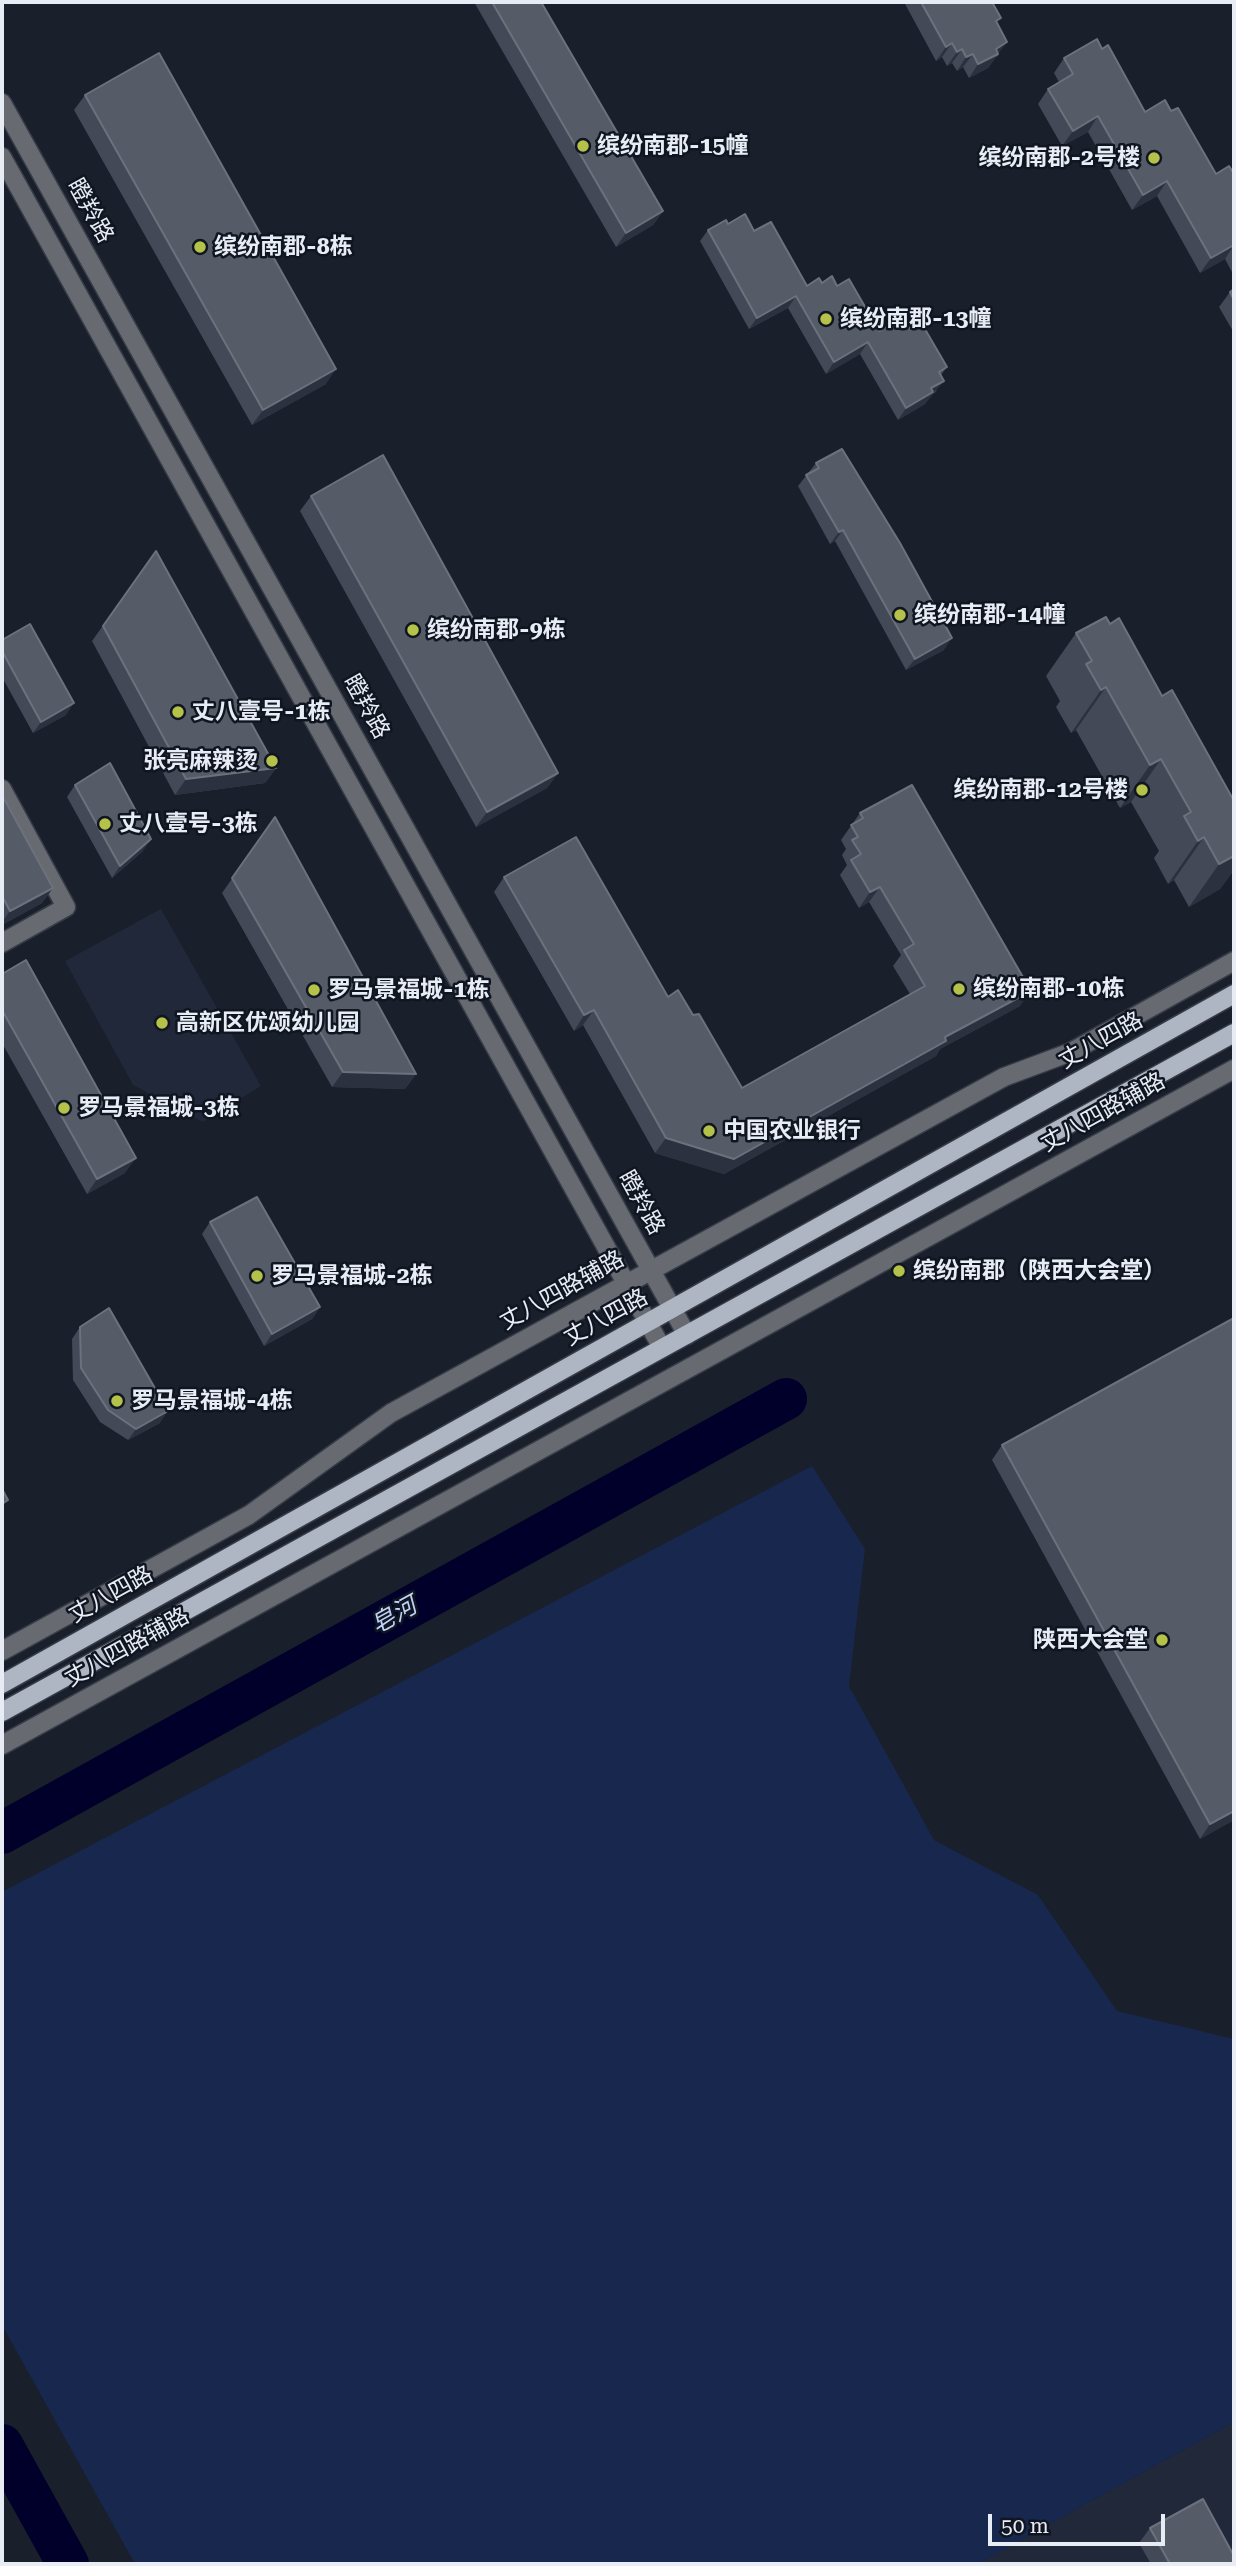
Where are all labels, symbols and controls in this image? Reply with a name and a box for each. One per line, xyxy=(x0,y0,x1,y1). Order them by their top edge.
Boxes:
place label: 缤纷南郡-15幢 xyxy=(597,132,748,160)
marker: 缤纷南郡-15幢 xyxy=(575,138,591,154)
place label: 缤纷南郡-2号楼 xyxy=(978,144,1140,172)
marker: 缤纷南郡-2号楼 xyxy=(1146,150,1162,166)
street label: 瞪羚路 xyxy=(61,174,119,248)
place label: 缤纷南郡-8栋 xyxy=(214,233,353,261)
marker: 缤纷南郡-8栋 xyxy=(192,239,208,255)
place label: 缤纷南郡-13幢 xyxy=(840,305,991,333)
marker: 缤纷南郡-13幢 xyxy=(818,311,834,327)
place label: 缤纷南郡-14幢 xyxy=(914,601,1065,629)
marker: 缤纷南郡-14幢 xyxy=(892,607,908,623)
place label: 缤纷南郡-9栋 xyxy=(427,616,566,644)
marker: 缤纷南郡-9栋 xyxy=(405,622,421,638)
street label: 瞪羚路 xyxy=(337,670,395,744)
place label: 丈八壹号-1栋 xyxy=(192,698,331,726)
marker: 丈八壹号-1栋 xyxy=(170,704,186,720)
place label: 张亮麻辣烫 xyxy=(143,747,258,775)
marker: 张亮麻辣烫 xyxy=(264,753,280,769)
place label: 缤纷南郡-12号楼 xyxy=(954,776,1128,804)
marker: 缤纷南郡-12号楼 xyxy=(1134,782,1150,798)
place label: 丈八壹号-3栋 xyxy=(119,810,258,838)
marker: 丈八壹号-3栋 xyxy=(97,816,113,832)
place label: 缤纷南郡-10栋 xyxy=(973,975,1124,1003)
place label: 罗马景福城-1栋 xyxy=(328,976,490,1004)
marker: 缤纷南郡-10栋 xyxy=(951,981,967,997)
marker: 罗马景福城-1栋 xyxy=(306,982,322,998)
street label: 丈八四路 xyxy=(1054,1007,1148,1075)
place label: 高新区优颂幼儿园 xyxy=(176,1009,360,1037)
marker: 高新区优颂幼儿园 xyxy=(154,1015,170,1031)
street label: 丈八四路辅路 xyxy=(1036,1067,1170,1159)
place label: 罗马景福城-3栋 xyxy=(78,1094,240,1122)
marker: 罗马景福城-3栋 xyxy=(56,1100,72,1116)
place label: 中国农业银行 xyxy=(723,1117,861,1145)
marker: 中国农业银行 xyxy=(701,1123,717,1139)
street label: 瞪羚路 xyxy=(612,1166,670,1240)
street label: 丈八四路辅路 xyxy=(495,1245,629,1337)
place label: 缤纷南郡（陕西大会堂） xyxy=(913,1257,1166,1285)
place label: 罗马景福城-2栋 xyxy=(271,1262,433,1290)
marker: 缤纷南郡（陕西大会堂） xyxy=(891,1263,907,1279)
marker: 罗马景福城-2栋 xyxy=(249,1268,265,1284)
street label: 丈八四路 xyxy=(559,1284,653,1352)
place label: 罗马景福城-4栋 xyxy=(131,1387,293,1415)
marker: 罗马景福城-4栋 xyxy=(109,1393,125,1409)
street label: 丈八四路 xyxy=(64,1561,158,1629)
water label: 皂河 xyxy=(366,1592,422,1640)
street label: 丈八四路辅路 xyxy=(60,1602,194,1694)
place label: 陕西大会堂 xyxy=(1033,1626,1148,1654)
marker: 陕西大会堂 xyxy=(1154,1632,1170,1648)
scale bar xyxy=(991,2500,1168,2544)
text: 50 m xyxy=(1001,2514,1049,2538)

